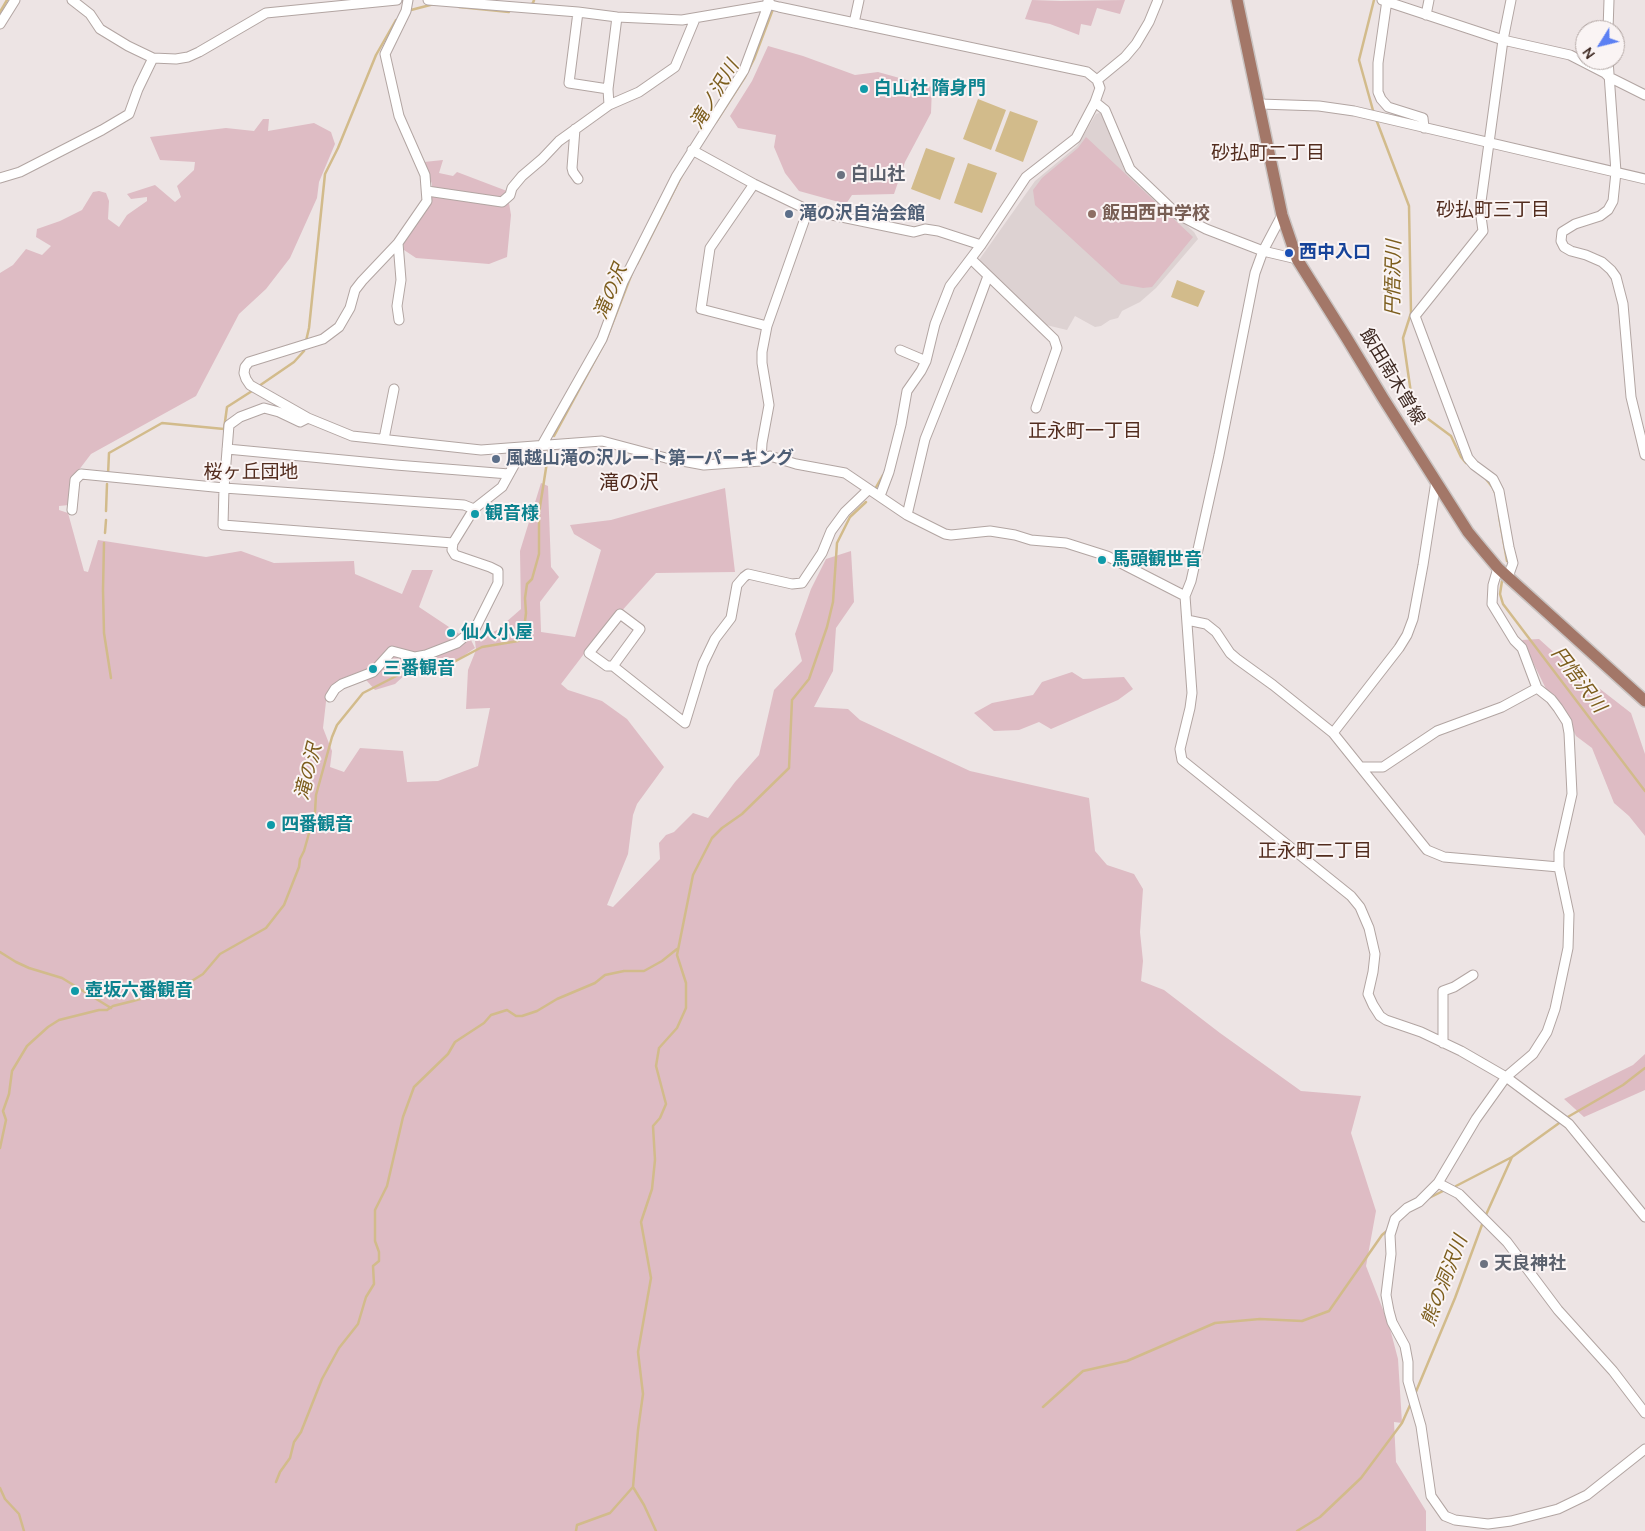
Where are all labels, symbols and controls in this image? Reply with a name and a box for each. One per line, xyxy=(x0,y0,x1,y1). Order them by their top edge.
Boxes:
north arrow xyxy=(1575,20,1625,70)
text: N xyxy=(1578,44,1599,63)
water label: 滝ノ沢川 xyxy=(686,57,744,133)
place label: 白山社 隋身門 xyxy=(874,78,986,100)
marker: 白山社 隋身門 xyxy=(858,83,870,95)
district label: 砂払町二丁目 xyxy=(1211,143,1325,165)
place label: 白山社 xyxy=(851,164,905,186)
marker: 白山社 xyxy=(835,169,847,181)
district label: 砂払町三丁目 xyxy=(1436,200,1550,222)
place label: 滝の沢自治会館 xyxy=(799,203,925,225)
place label: 飯田西中学校 xyxy=(1102,203,1210,225)
marker: 滝の沢自治会館 xyxy=(783,208,795,220)
marker: 飯田西中学校 xyxy=(1086,208,1098,220)
water label: 円悟沢川 xyxy=(1382,240,1406,316)
place label: 西中入口 xyxy=(1299,242,1371,264)
marker: 西中入口 xyxy=(1283,247,1295,259)
water label: 滝の沢 xyxy=(590,261,632,323)
street label: 飯田南木曽線 xyxy=(1355,325,1429,429)
district label: 正永町一丁目 xyxy=(1028,421,1142,443)
place label: 風越山滝の沢ルート第一パーキング xyxy=(506,448,794,470)
marker: 風越山滝の沢ルート第一パーキング xyxy=(490,453,502,465)
district label: 桜ヶ丘団地 xyxy=(204,462,298,484)
district label: 滝の沢 xyxy=(599,471,659,495)
place label: 観音様 xyxy=(485,503,539,525)
marker: 観音様 xyxy=(469,508,481,520)
place label: 馬頭観世音 xyxy=(1112,549,1202,571)
marker: 馬頭観世音 xyxy=(1096,554,1108,566)
place label: 仙人小屋 xyxy=(461,622,533,644)
marker: 仙人小屋 xyxy=(445,627,457,639)
water label: 円悟沢川 xyxy=(1546,643,1610,717)
place label: 三番観音 xyxy=(383,658,455,680)
marker: 三番観音 xyxy=(367,663,379,675)
water label: 滝の沢 xyxy=(291,742,327,802)
place label: 四番観音 xyxy=(281,814,353,836)
marker: 四番観音 xyxy=(265,819,277,831)
district label: 正永町二丁目 xyxy=(1258,841,1372,863)
place label: 壺坂六番観音 xyxy=(85,980,193,1002)
marker: 壺坂六番観音 xyxy=(69,985,81,997)
water label: 熊の洞沢川 xyxy=(1417,1233,1473,1329)
place label: 天良神社 xyxy=(1494,1253,1566,1275)
marker: 天良神社 xyxy=(1478,1258,1490,1270)

